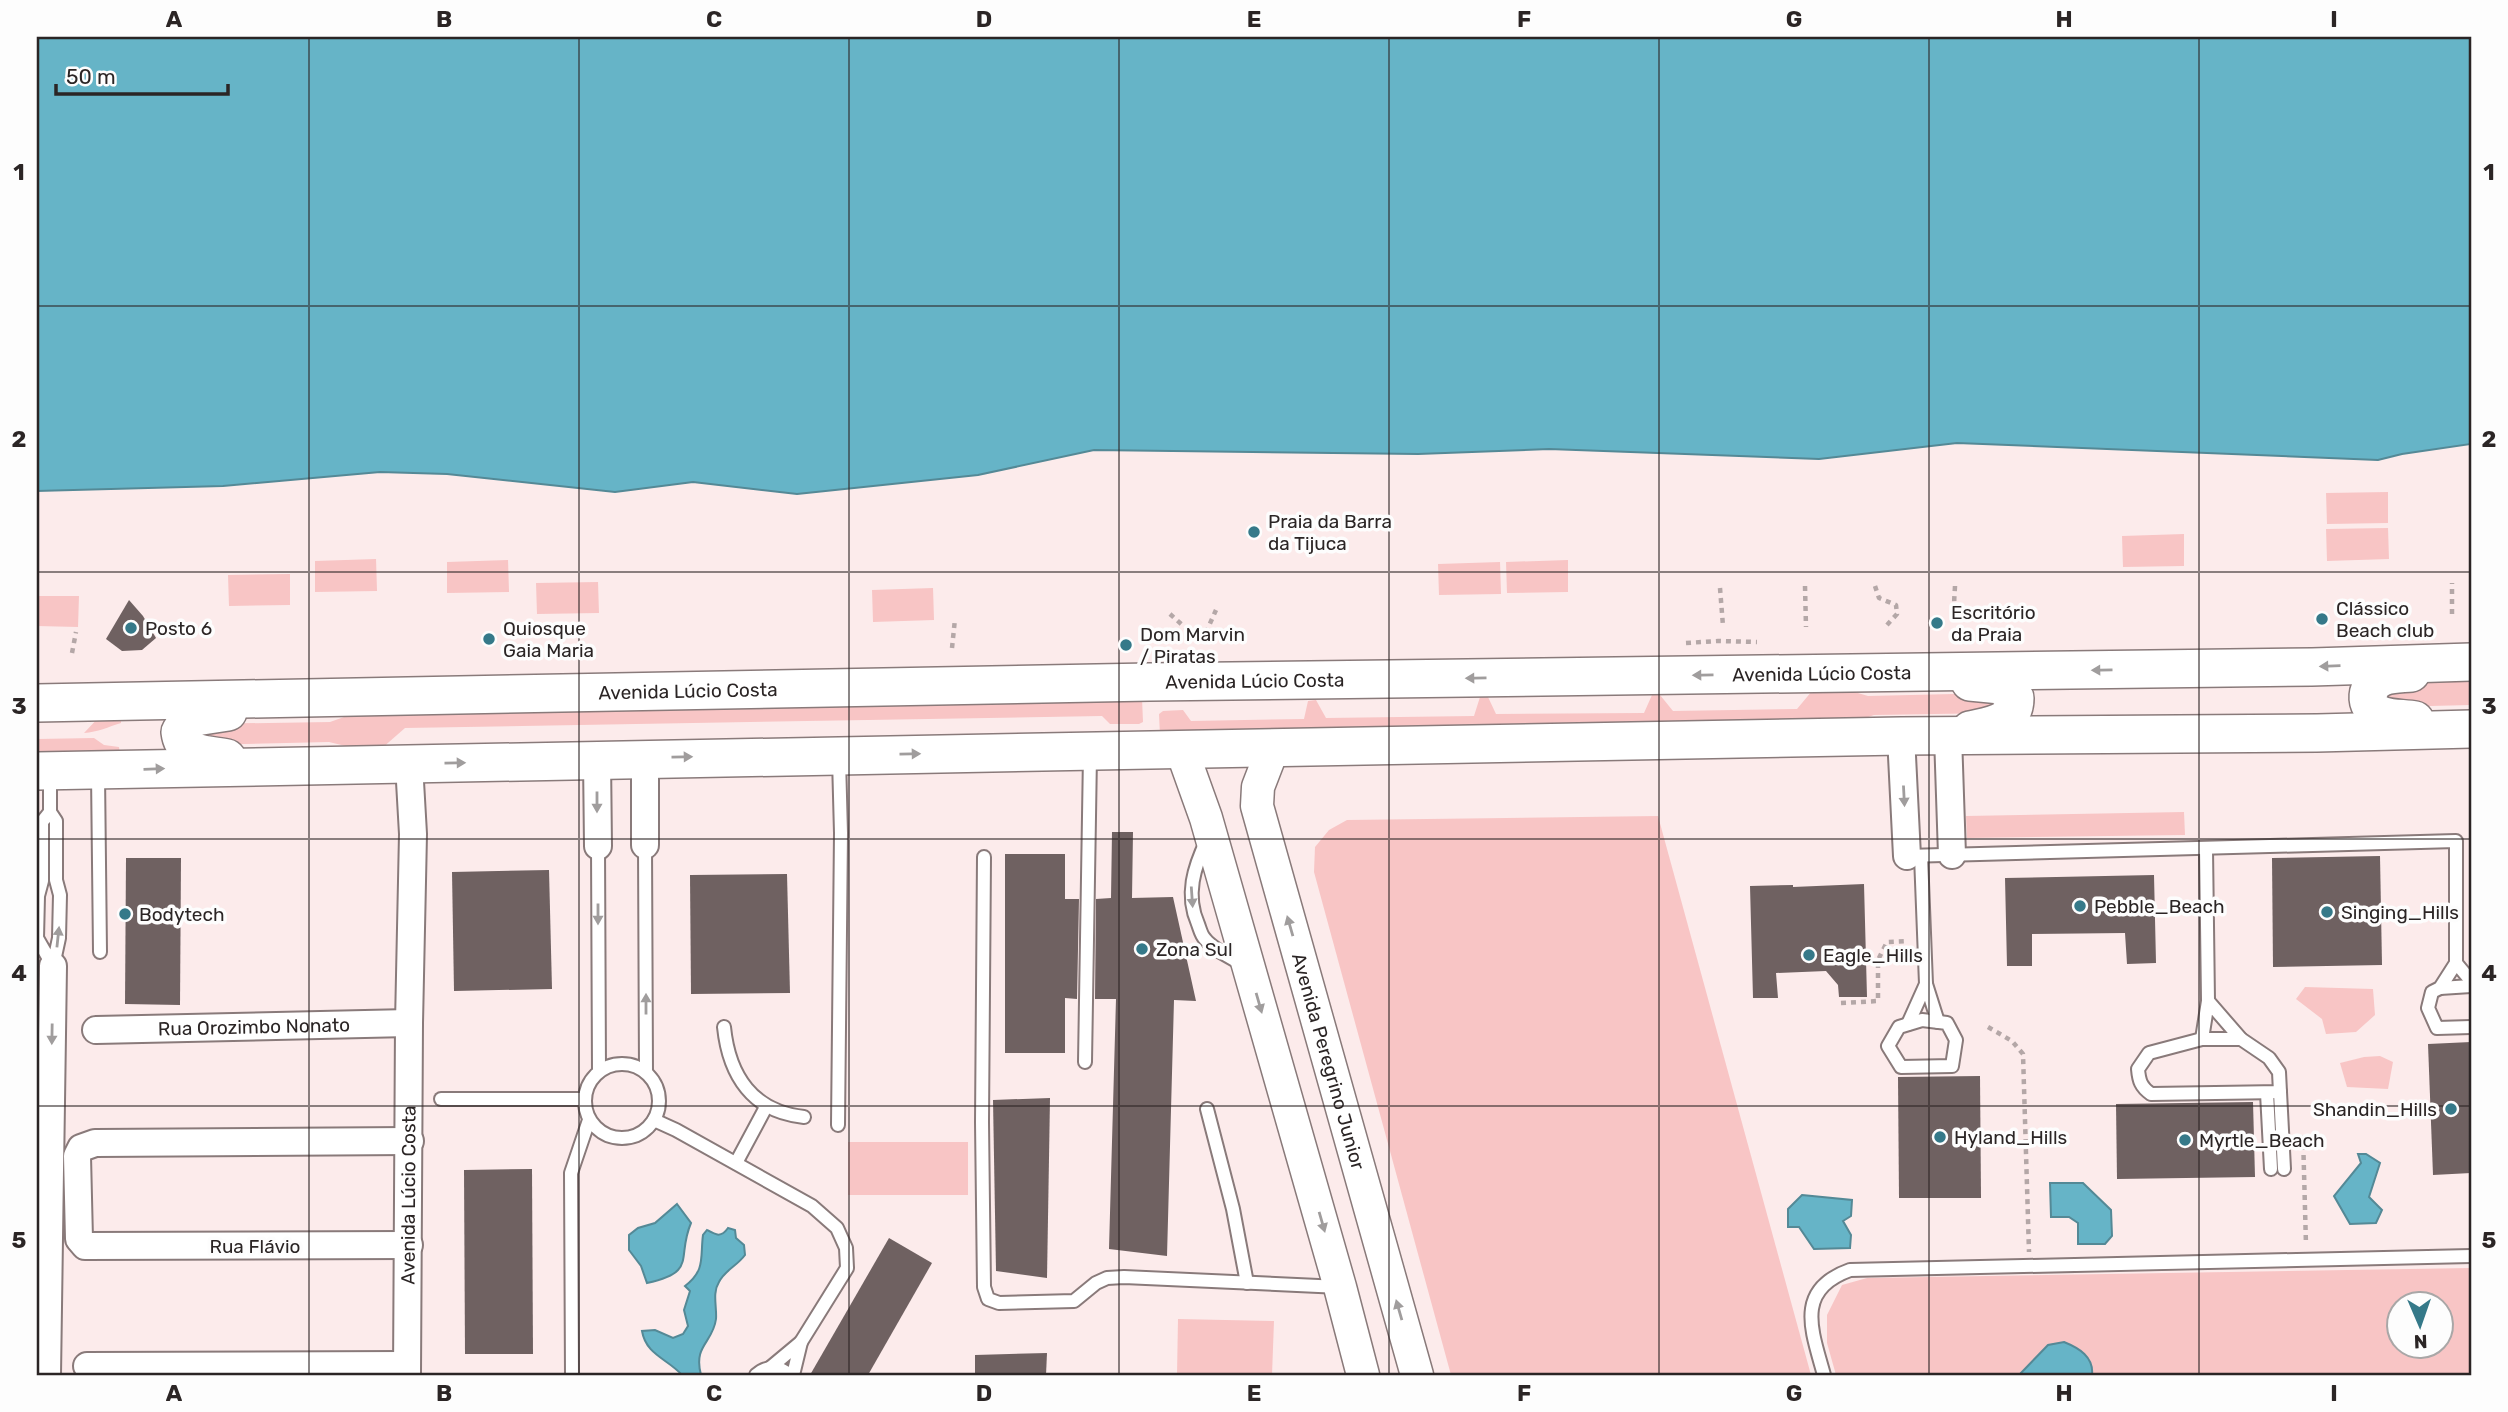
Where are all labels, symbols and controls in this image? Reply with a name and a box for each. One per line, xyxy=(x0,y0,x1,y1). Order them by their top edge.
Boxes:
text: A xyxy=(166,5,183,33)
text: B xyxy=(436,5,452,33)
text: C xyxy=(706,5,722,33)
text: D xyxy=(976,5,992,33)
text: E xyxy=(1247,5,1261,33)
text: F xyxy=(1517,5,1531,33)
text: G xyxy=(1786,5,1802,33)
text: H xyxy=(2055,5,2073,33)
text: I xyxy=(2330,5,2338,33)
scale bar xyxy=(56,52,228,96)
text: 50 m xyxy=(66,64,116,89)
text: 1 xyxy=(13,158,25,186)
text: 1 xyxy=(2483,158,2495,186)
text: 2 xyxy=(12,425,26,453)
text: 2 xyxy=(2482,425,2496,453)
place label: Praia da Barra da Tijuca xyxy=(1268,510,1392,555)
marker: Praia da Barra da Tijuca xyxy=(1246,524,1262,540)
place label: Clássico Beach club xyxy=(2336,597,2434,642)
place label: Escritório da Praia xyxy=(1951,601,2036,646)
marker: Clássico Beach club xyxy=(2314,611,2330,627)
marker: Escritório da Praia xyxy=(1929,615,1945,631)
place label: Posto 6 xyxy=(145,617,212,640)
place label: Quiosque Gaia Maria xyxy=(503,617,594,662)
marker: Posto 6 xyxy=(123,620,139,636)
place label: Dom Marvin / Piratas xyxy=(1140,623,1245,668)
marker: Quiosque Gaia Maria xyxy=(481,631,497,647)
marker: Dom Marvin / Piratas xyxy=(1118,637,1134,653)
street label: Avenida Lúcio Costa xyxy=(1732,661,1912,686)
one-way arrow xyxy=(2318,661,2340,672)
one-way arrow xyxy=(2091,664,2113,676)
street label: Avenida Lúcio Costa xyxy=(1165,668,1345,693)
one-way arrow xyxy=(1692,669,1714,681)
one-way arrow xyxy=(1464,672,1486,684)
street label: Avenida Lúcio Costa xyxy=(598,678,778,704)
text: 3 xyxy=(11,692,27,720)
text: 3 xyxy=(2481,692,2497,720)
one-way arrow xyxy=(899,748,921,760)
one-way arrow xyxy=(672,752,694,763)
one-way arrow xyxy=(444,757,466,769)
one-way arrow xyxy=(143,763,165,774)
one-way arrow xyxy=(1899,786,1910,808)
one-way arrow xyxy=(591,792,603,814)
one-way arrow xyxy=(1187,887,1198,909)
place label: Pebble_Beach xyxy=(2094,895,2225,918)
marker: Pebble_Beach xyxy=(2072,898,2088,914)
place label: Singing_Hills xyxy=(2341,901,2459,924)
place label: Bodytech xyxy=(139,903,225,926)
one-way arrow xyxy=(592,903,604,925)
marker: Singing_Hills xyxy=(2319,904,2335,920)
marker: Bodytech xyxy=(117,906,133,922)
one-way arrow xyxy=(1285,915,1295,936)
one-way arrow xyxy=(53,926,64,948)
place label: Zona Sul xyxy=(1156,938,1233,961)
marker: Zona Sul xyxy=(1134,941,1150,957)
place label: Eagle_Hills xyxy=(1823,944,1923,967)
marker: Eagle_Hills xyxy=(1801,947,1817,963)
street label: Avenida Peregrino Junior xyxy=(1287,950,1370,1173)
text: 4 xyxy=(11,959,27,987)
text: 4 xyxy=(2481,959,2497,987)
one-way arrow xyxy=(640,993,652,1015)
one-way arrow xyxy=(1254,993,1264,1014)
street label: Rua Orozimbo Nonato xyxy=(158,1013,350,1040)
one-way arrow xyxy=(46,1024,58,1046)
place label: Shandin_Hills xyxy=(2313,1098,2437,1121)
marker: Shandin_Hills xyxy=(2443,1101,2459,1117)
street label: Avenida Lúcio Costa xyxy=(396,1105,420,1285)
place label: Hyland_Hills xyxy=(1954,1126,2067,1149)
marker: Hyland_Hills xyxy=(1932,1129,1948,1145)
place label: Myrtle_Beach xyxy=(2199,1129,2325,1152)
marker: Myrtle_Beach xyxy=(2177,1132,2193,1148)
one-way arrow xyxy=(1317,1212,1327,1233)
text: 5 xyxy=(12,1226,27,1254)
text: 5 xyxy=(2482,1226,2497,1254)
street label: Rua Flávio xyxy=(209,1235,301,1258)
north arrow xyxy=(2386,1290,2456,1360)
one-way arrow xyxy=(1393,1299,1403,1320)
text: N xyxy=(2413,1330,2428,1353)
text: A xyxy=(166,1379,183,1407)
text: B xyxy=(436,1379,452,1407)
text: C xyxy=(706,1379,722,1407)
text: D xyxy=(976,1379,992,1407)
text: E xyxy=(1247,1379,1261,1407)
text: F xyxy=(1517,1379,1531,1407)
text: G xyxy=(1786,1379,1802,1407)
text: H xyxy=(2055,1379,2073,1407)
text: I xyxy=(2330,1379,2338,1407)

